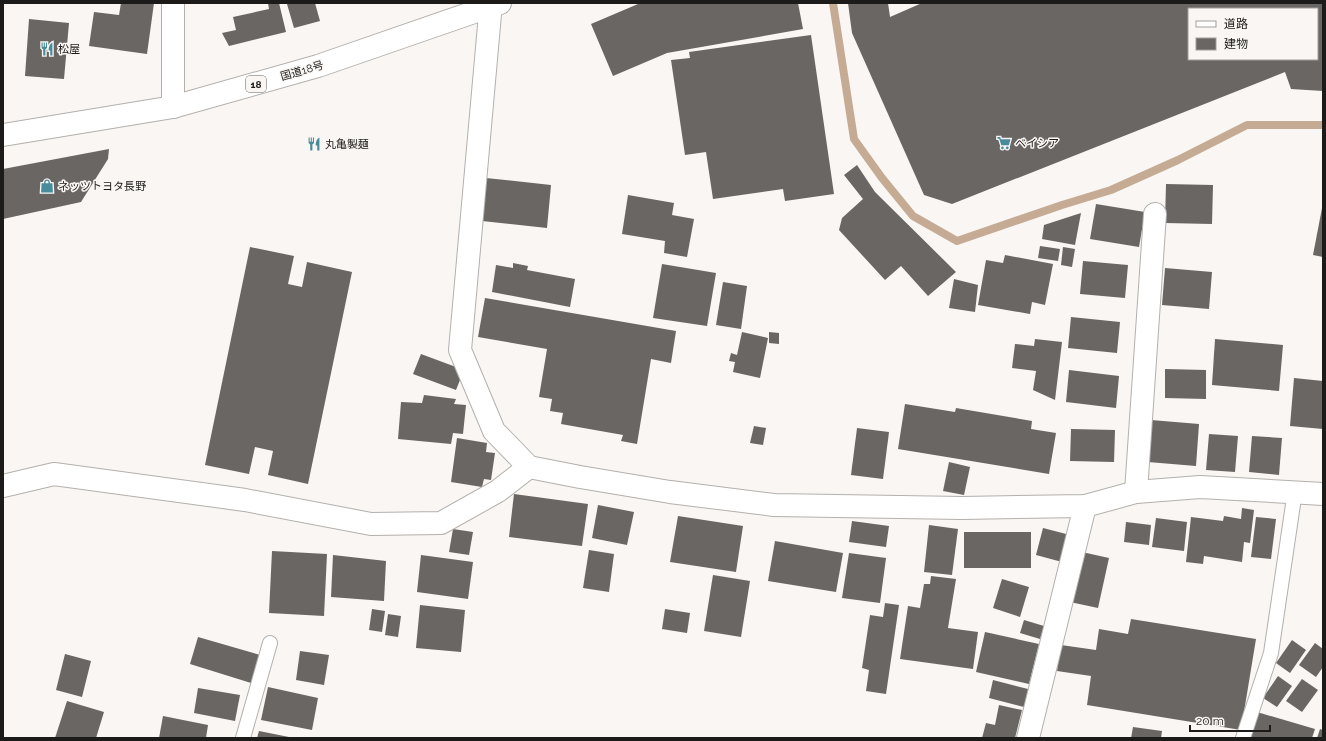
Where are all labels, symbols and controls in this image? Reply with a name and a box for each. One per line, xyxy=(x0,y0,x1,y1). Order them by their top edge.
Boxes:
legend xyxy=(1188,8,1318,60)
text: 道路 xyxy=(1224,17,1248,31)
text: 建物 xyxy=(1224,37,1248,51)
restaurant icon: 松屋 xyxy=(39,41,55,57)
place label: 松屋 xyxy=(58,43,80,56)
street label: 国道18号 xyxy=(279,59,325,83)
road number: 18 xyxy=(246,76,266,92)
supermarket icon: ベイシア xyxy=(996,135,1012,151)
restaurant icon: 丸亀製麺 xyxy=(306,136,322,152)
place label: ベイシア xyxy=(1015,137,1059,150)
place label: 丸亀製麺 xyxy=(325,138,369,151)
shop icon: ネッツトヨタ長野 xyxy=(39,178,55,194)
place label: ネッツトヨタ長野 xyxy=(58,180,146,193)
scale bar xyxy=(1190,707,1270,733)
text: 20 m xyxy=(1196,714,1224,728)

